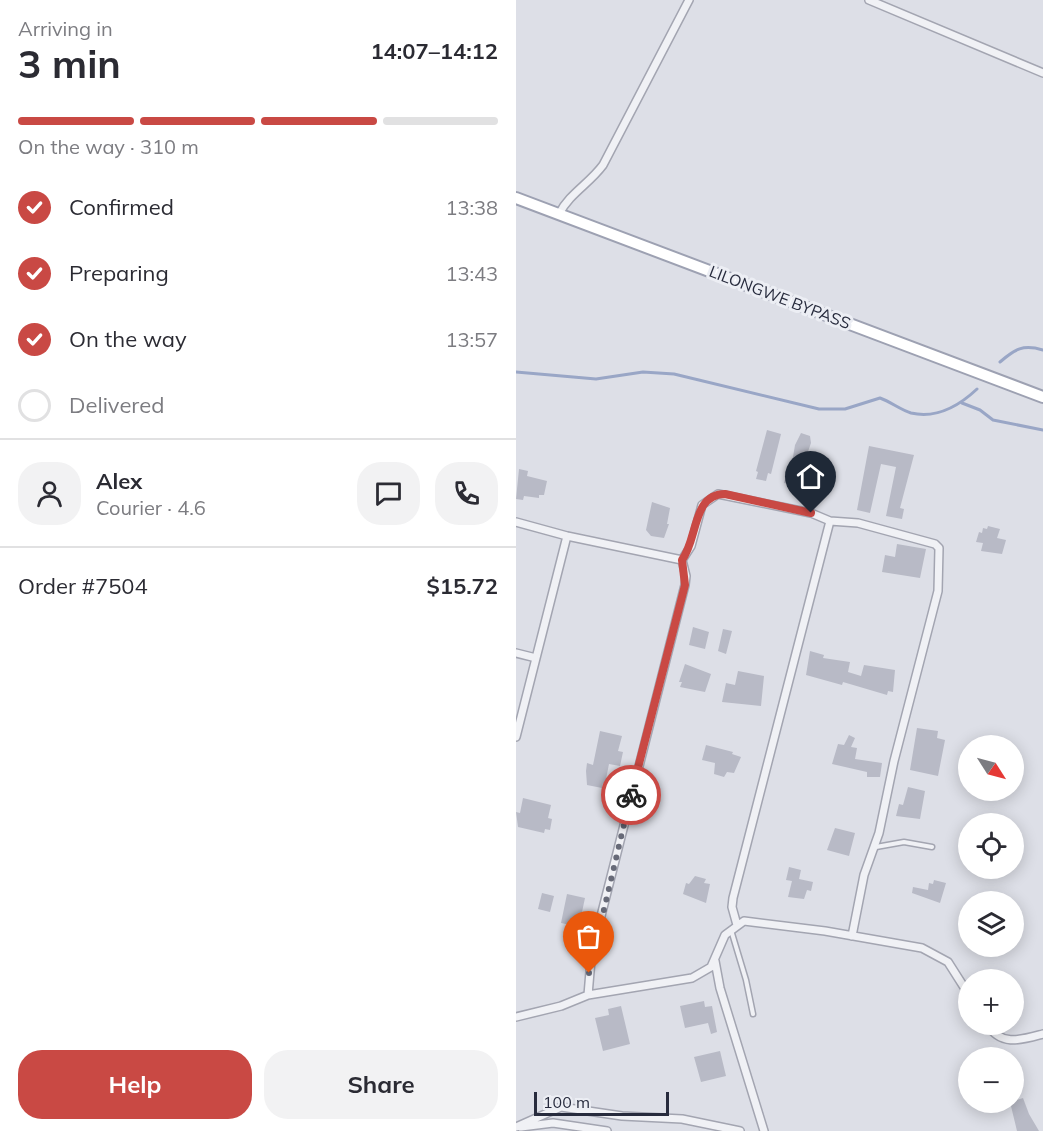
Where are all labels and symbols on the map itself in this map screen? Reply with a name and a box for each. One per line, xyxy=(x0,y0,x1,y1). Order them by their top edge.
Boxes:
street label: LILONGWE BYPASS xyxy=(707,261,853,333)
pin xyxy=(785,451,836,513)
north arrow xyxy=(958,735,1024,801)
courier xyxy=(601,765,661,825)
pin xyxy=(563,911,614,973)
scale bar xyxy=(534,1089,669,1116)

